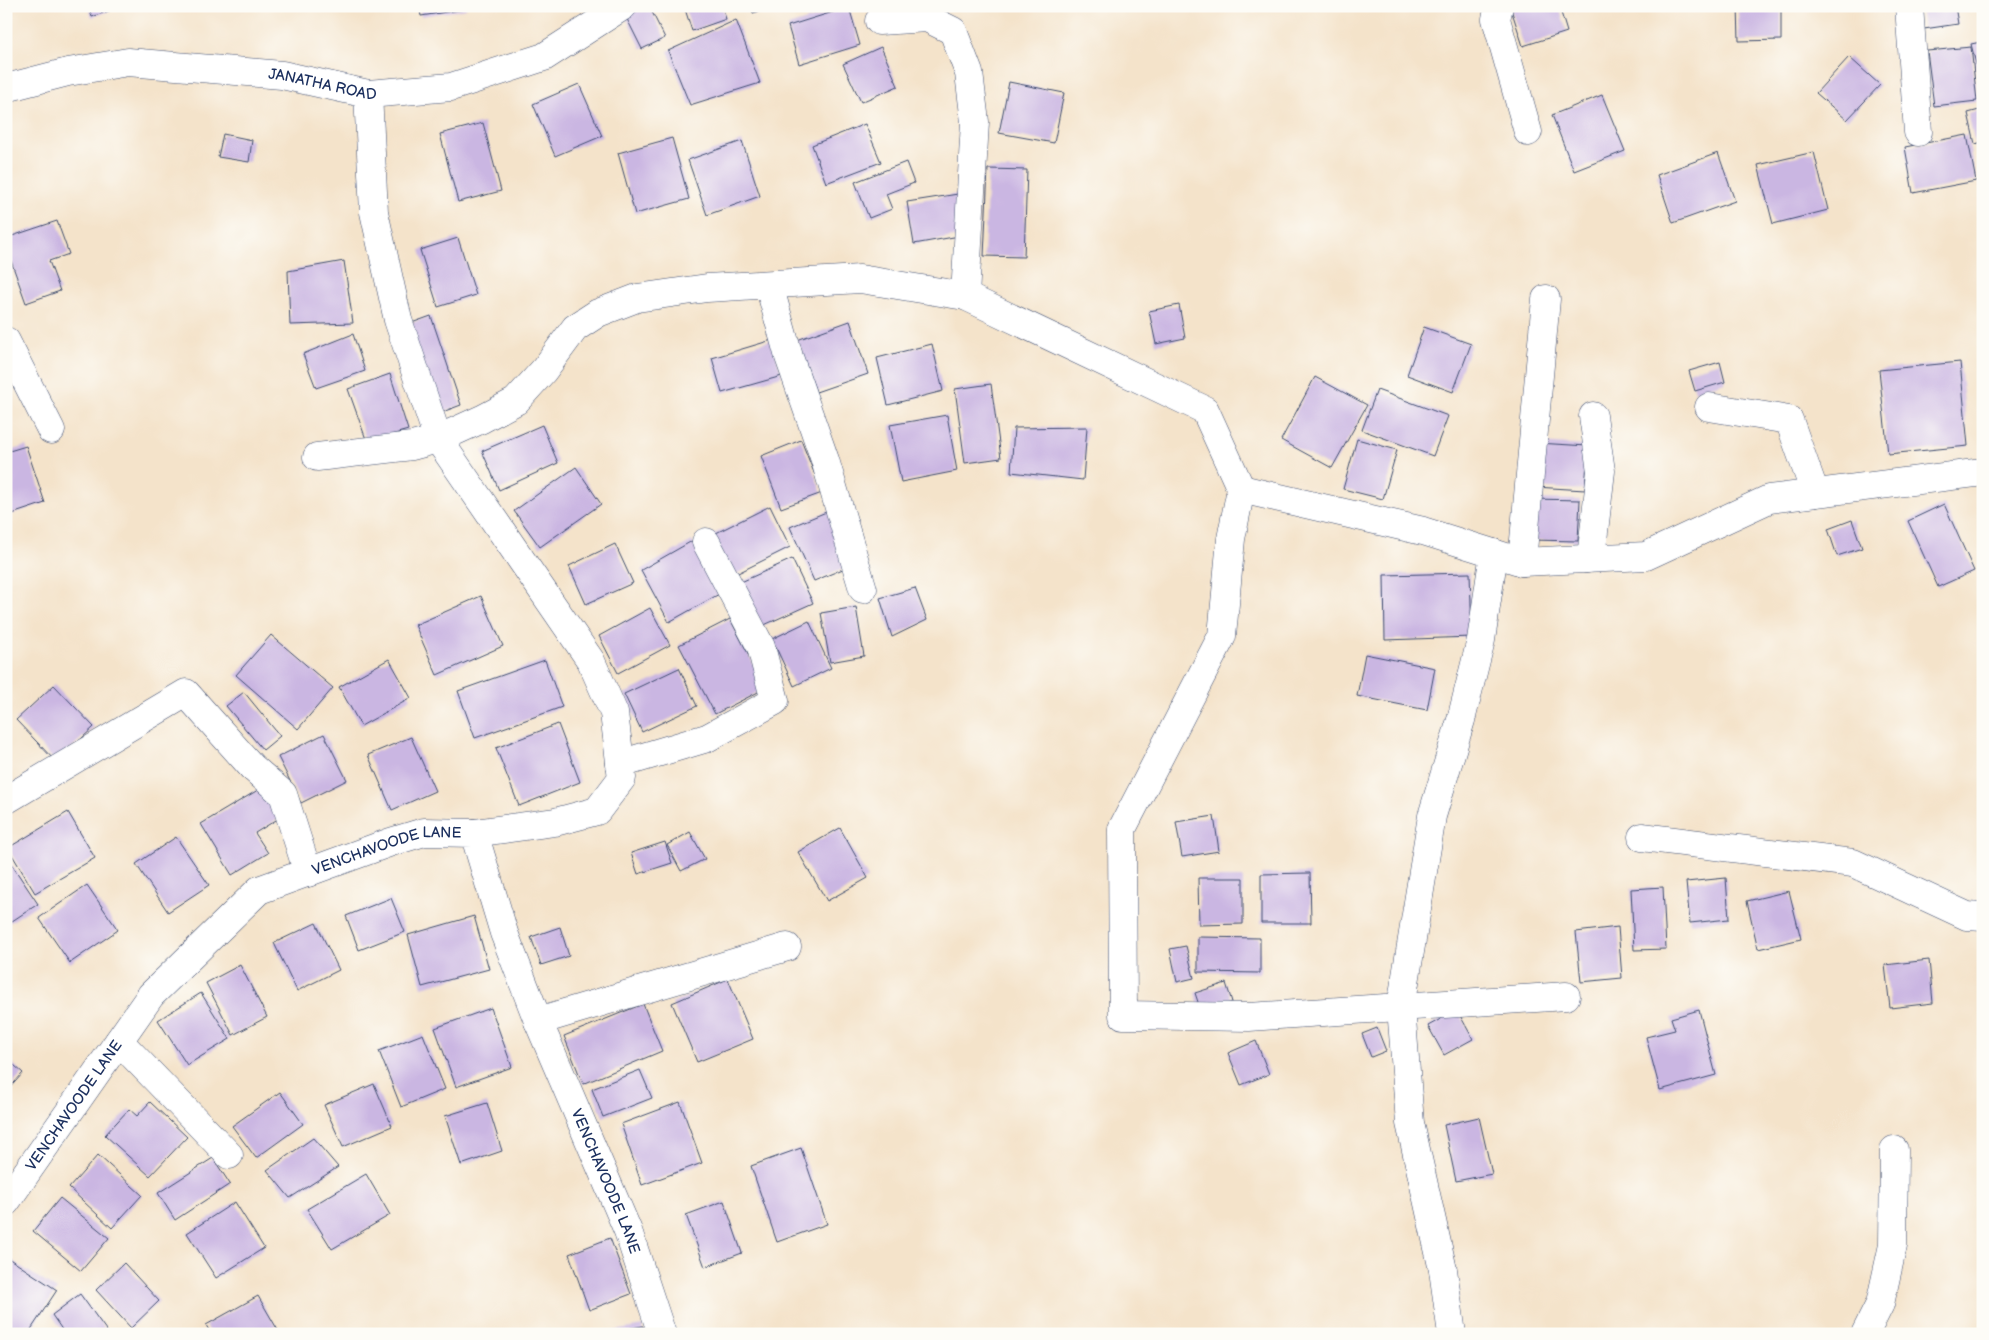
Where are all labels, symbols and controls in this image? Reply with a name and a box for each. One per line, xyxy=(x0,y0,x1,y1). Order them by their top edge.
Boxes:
street label: JANATHA ROAD xyxy=(268,64,377,104)
street label: VENCHAVOODE LANE xyxy=(309,822,462,879)
street label: VENCHAVOODE LANE xyxy=(21,1036,126,1174)
street label: VENCHAVOODE LANE xyxy=(567,1106,644,1256)

